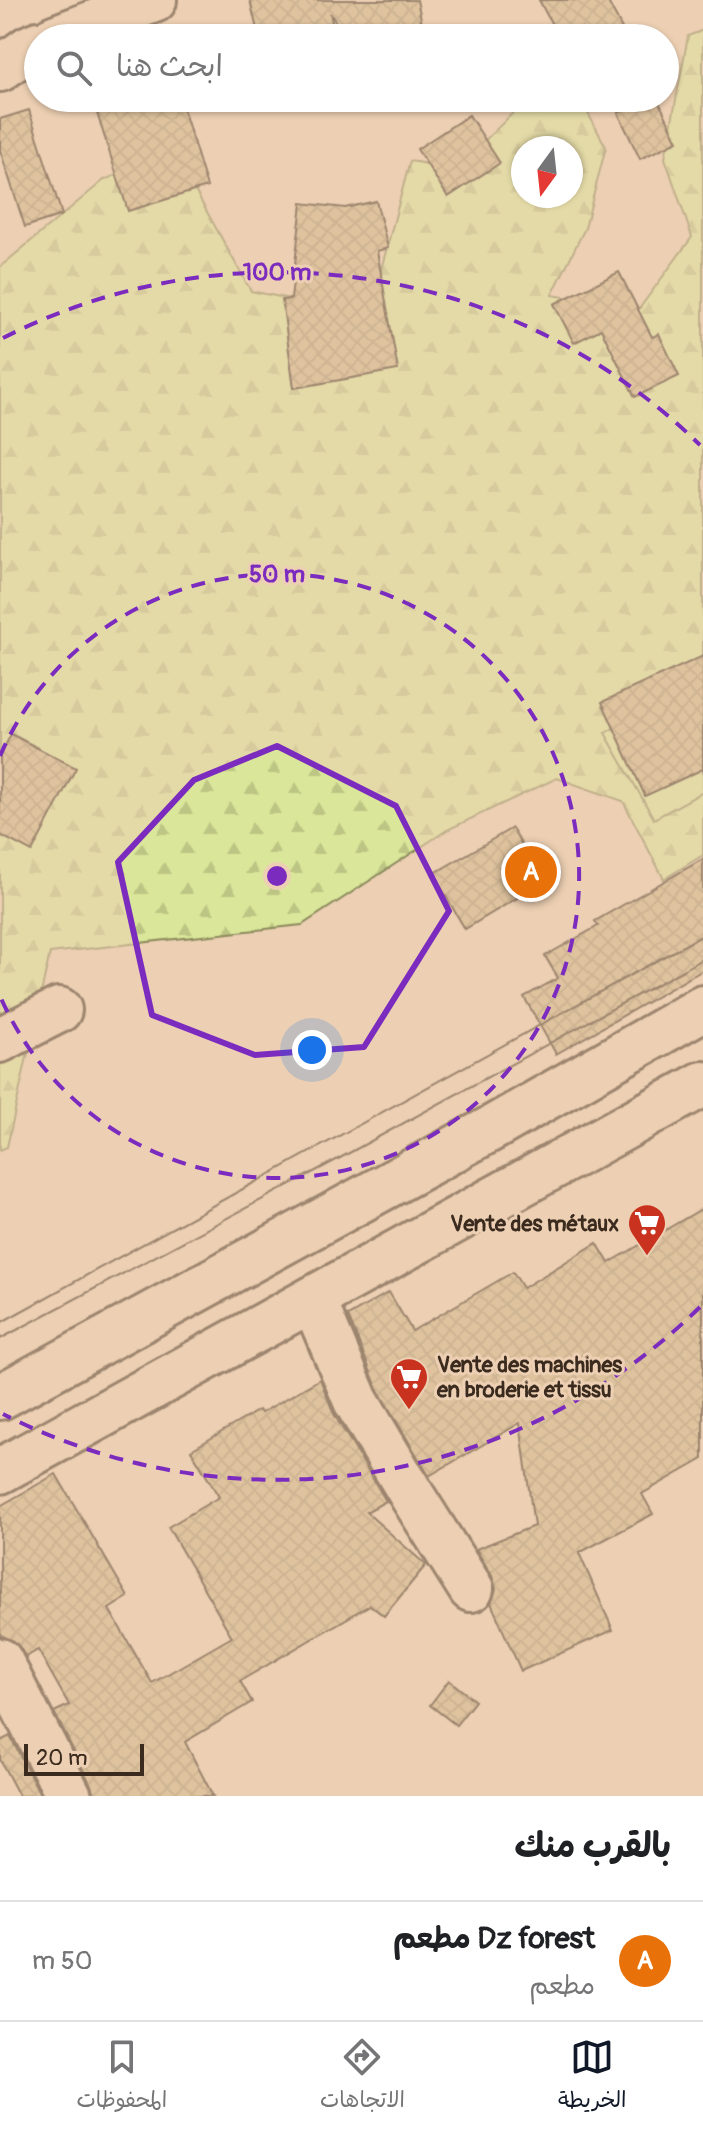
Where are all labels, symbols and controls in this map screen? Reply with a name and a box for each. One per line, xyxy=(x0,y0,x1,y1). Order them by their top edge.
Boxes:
search box xyxy=(24,24,679,112)
icon: search xyxy=(52,46,96,90)
text: ابحث هنا xyxy=(116,48,223,85)
north arrow xyxy=(511,136,583,208)
text: 100 m xyxy=(243,258,311,287)
text: 50 m xyxy=(249,560,305,589)
pin: A xyxy=(505,842,557,902)
centre of rings xyxy=(263,862,291,890)
your location xyxy=(292,1030,332,1070)
supermarket icon: Vente des métaux xyxy=(626,1202,668,1257)
place label: Vente des métaux xyxy=(450,1210,619,1238)
place label: Vente des machines en broderie et tissu xyxy=(436,1351,622,1404)
supermarket icon: Vente des machines en broderie et tissu xyxy=(388,1356,430,1411)
scale bar xyxy=(24,1740,144,1776)
text: 20 m xyxy=(36,1744,88,1772)
text: بالقرب منك xyxy=(515,1825,671,1868)
text: Dz forest مطعم xyxy=(393,1920,595,1957)
text: 50 m xyxy=(32,1945,93,1977)
text: A xyxy=(637,1945,653,1977)
text: مطعم xyxy=(529,1970,595,2002)
tab: المحفوظات xyxy=(76,2035,167,2119)
tab: الاتجاهات xyxy=(320,2035,405,2119)
tab: الخريطة xyxy=(558,2035,627,2119)

